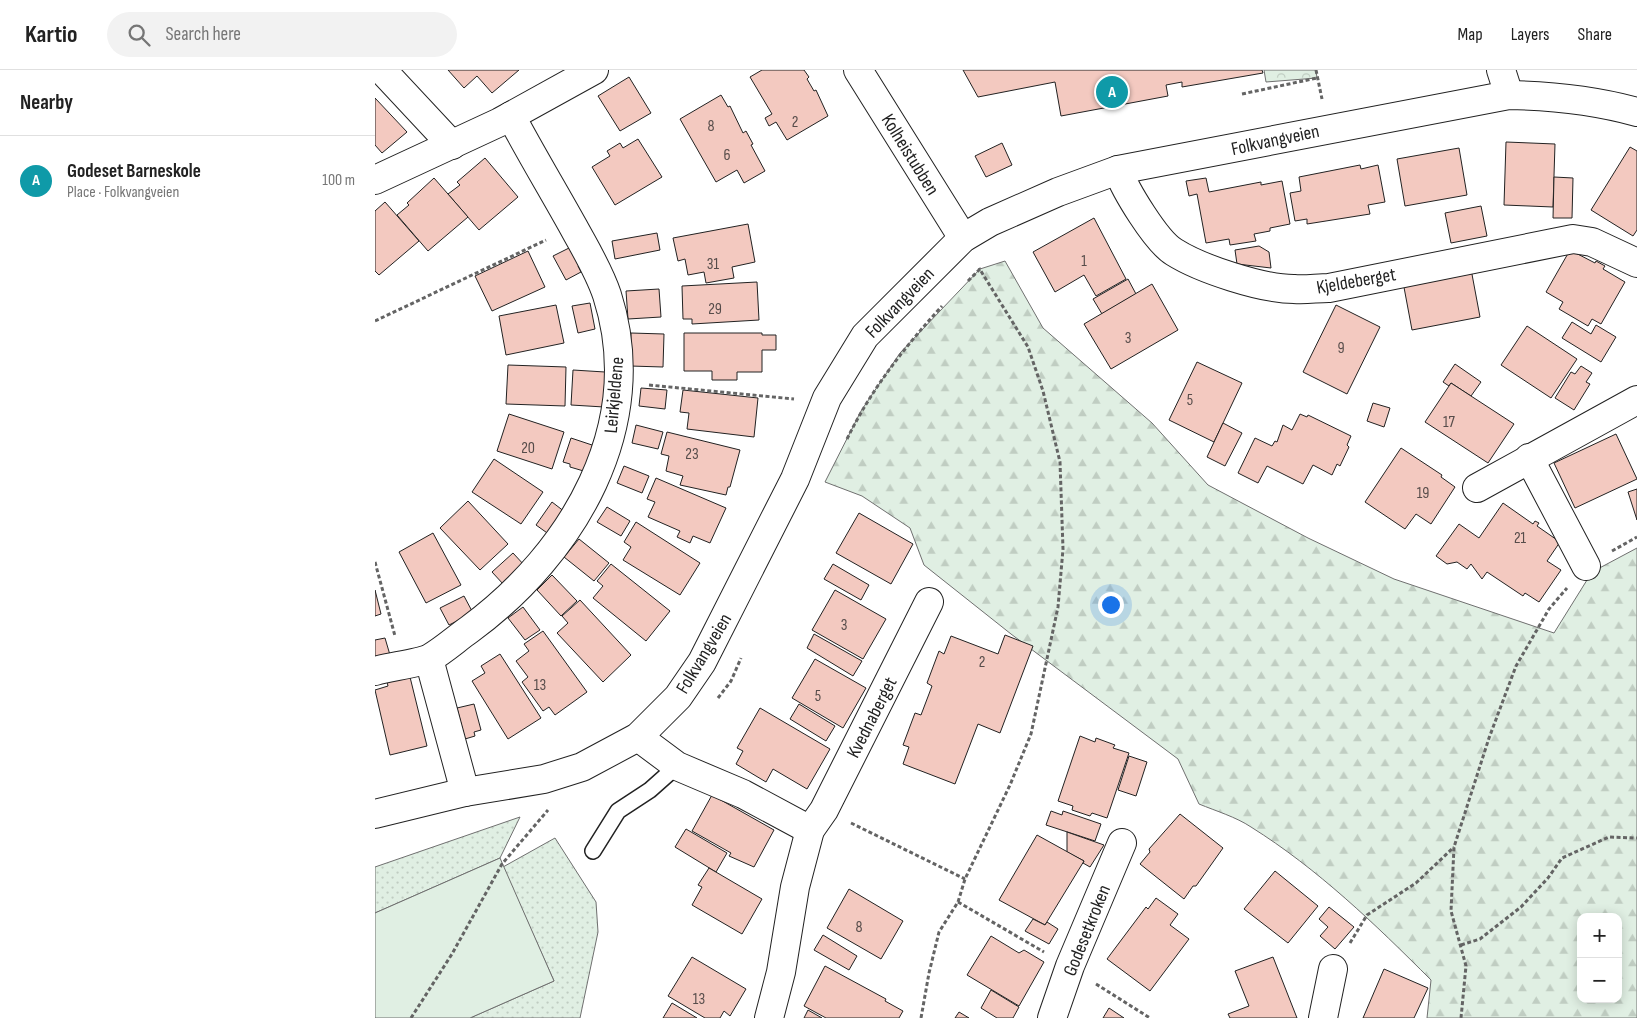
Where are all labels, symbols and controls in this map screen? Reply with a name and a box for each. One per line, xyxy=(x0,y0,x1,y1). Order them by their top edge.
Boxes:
search box xyxy=(107,12,457,57)
text: Kartio xyxy=(25,20,77,49)
icon: search xyxy=(125,21,153,49)
text: Search here xyxy=(165,23,241,46)
text: Map xyxy=(1458,24,1483,45)
text: Layers xyxy=(1511,24,1550,45)
text: Share xyxy=(1578,24,1612,45)
pin: A xyxy=(1096,73,1128,111)
text: Nearby xyxy=(20,90,73,115)
street label: Kolheistubben xyxy=(876,110,944,200)
house number: 2 xyxy=(792,113,798,132)
house number: 8 xyxy=(707,117,715,136)
street label: Folkvangveien xyxy=(1229,120,1322,161)
house number: 6 xyxy=(723,146,731,165)
text: Godeset Barneskole xyxy=(67,160,201,183)
text: A xyxy=(32,171,40,190)
text: 100 m xyxy=(322,171,355,190)
text: Place · Folkvangveien xyxy=(67,183,179,202)
house number: 1 xyxy=(1081,252,1087,271)
house number: 31 xyxy=(707,255,720,274)
street label: Folkvangveien xyxy=(861,263,939,343)
street label: Kjeldeberget xyxy=(1315,263,1398,300)
house number: 29 xyxy=(708,300,722,319)
house number: 3 xyxy=(1125,329,1131,348)
house number: 9 xyxy=(1337,339,1345,358)
street label: Leirkjeldene xyxy=(600,356,629,434)
house number: 5 xyxy=(1187,391,1193,410)
house number: 17 xyxy=(1443,413,1456,432)
house number: 20 xyxy=(521,439,535,458)
house number: 23 xyxy=(685,445,699,464)
house number: 19 xyxy=(1417,484,1429,503)
house number: 21 xyxy=(1514,529,1527,548)
your location xyxy=(1098,592,1124,618)
street label: Folkvangveien xyxy=(671,609,737,698)
house number: 3 xyxy=(841,616,847,635)
house number: 2 xyxy=(979,653,985,672)
street label: Kvednaberget xyxy=(842,673,903,762)
house number: 13 xyxy=(534,676,546,695)
house number: 5 xyxy=(815,687,821,706)
street label: Godesetkroken xyxy=(1059,882,1116,979)
map controls xyxy=(1577,913,1622,1003)
button: + xyxy=(1577,913,1622,958)
house number: 8 xyxy=(855,918,863,937)
button: − xyxy=(1577,958,1622,1003)
house number: 13 xyxy=(693,990,705,1009)

